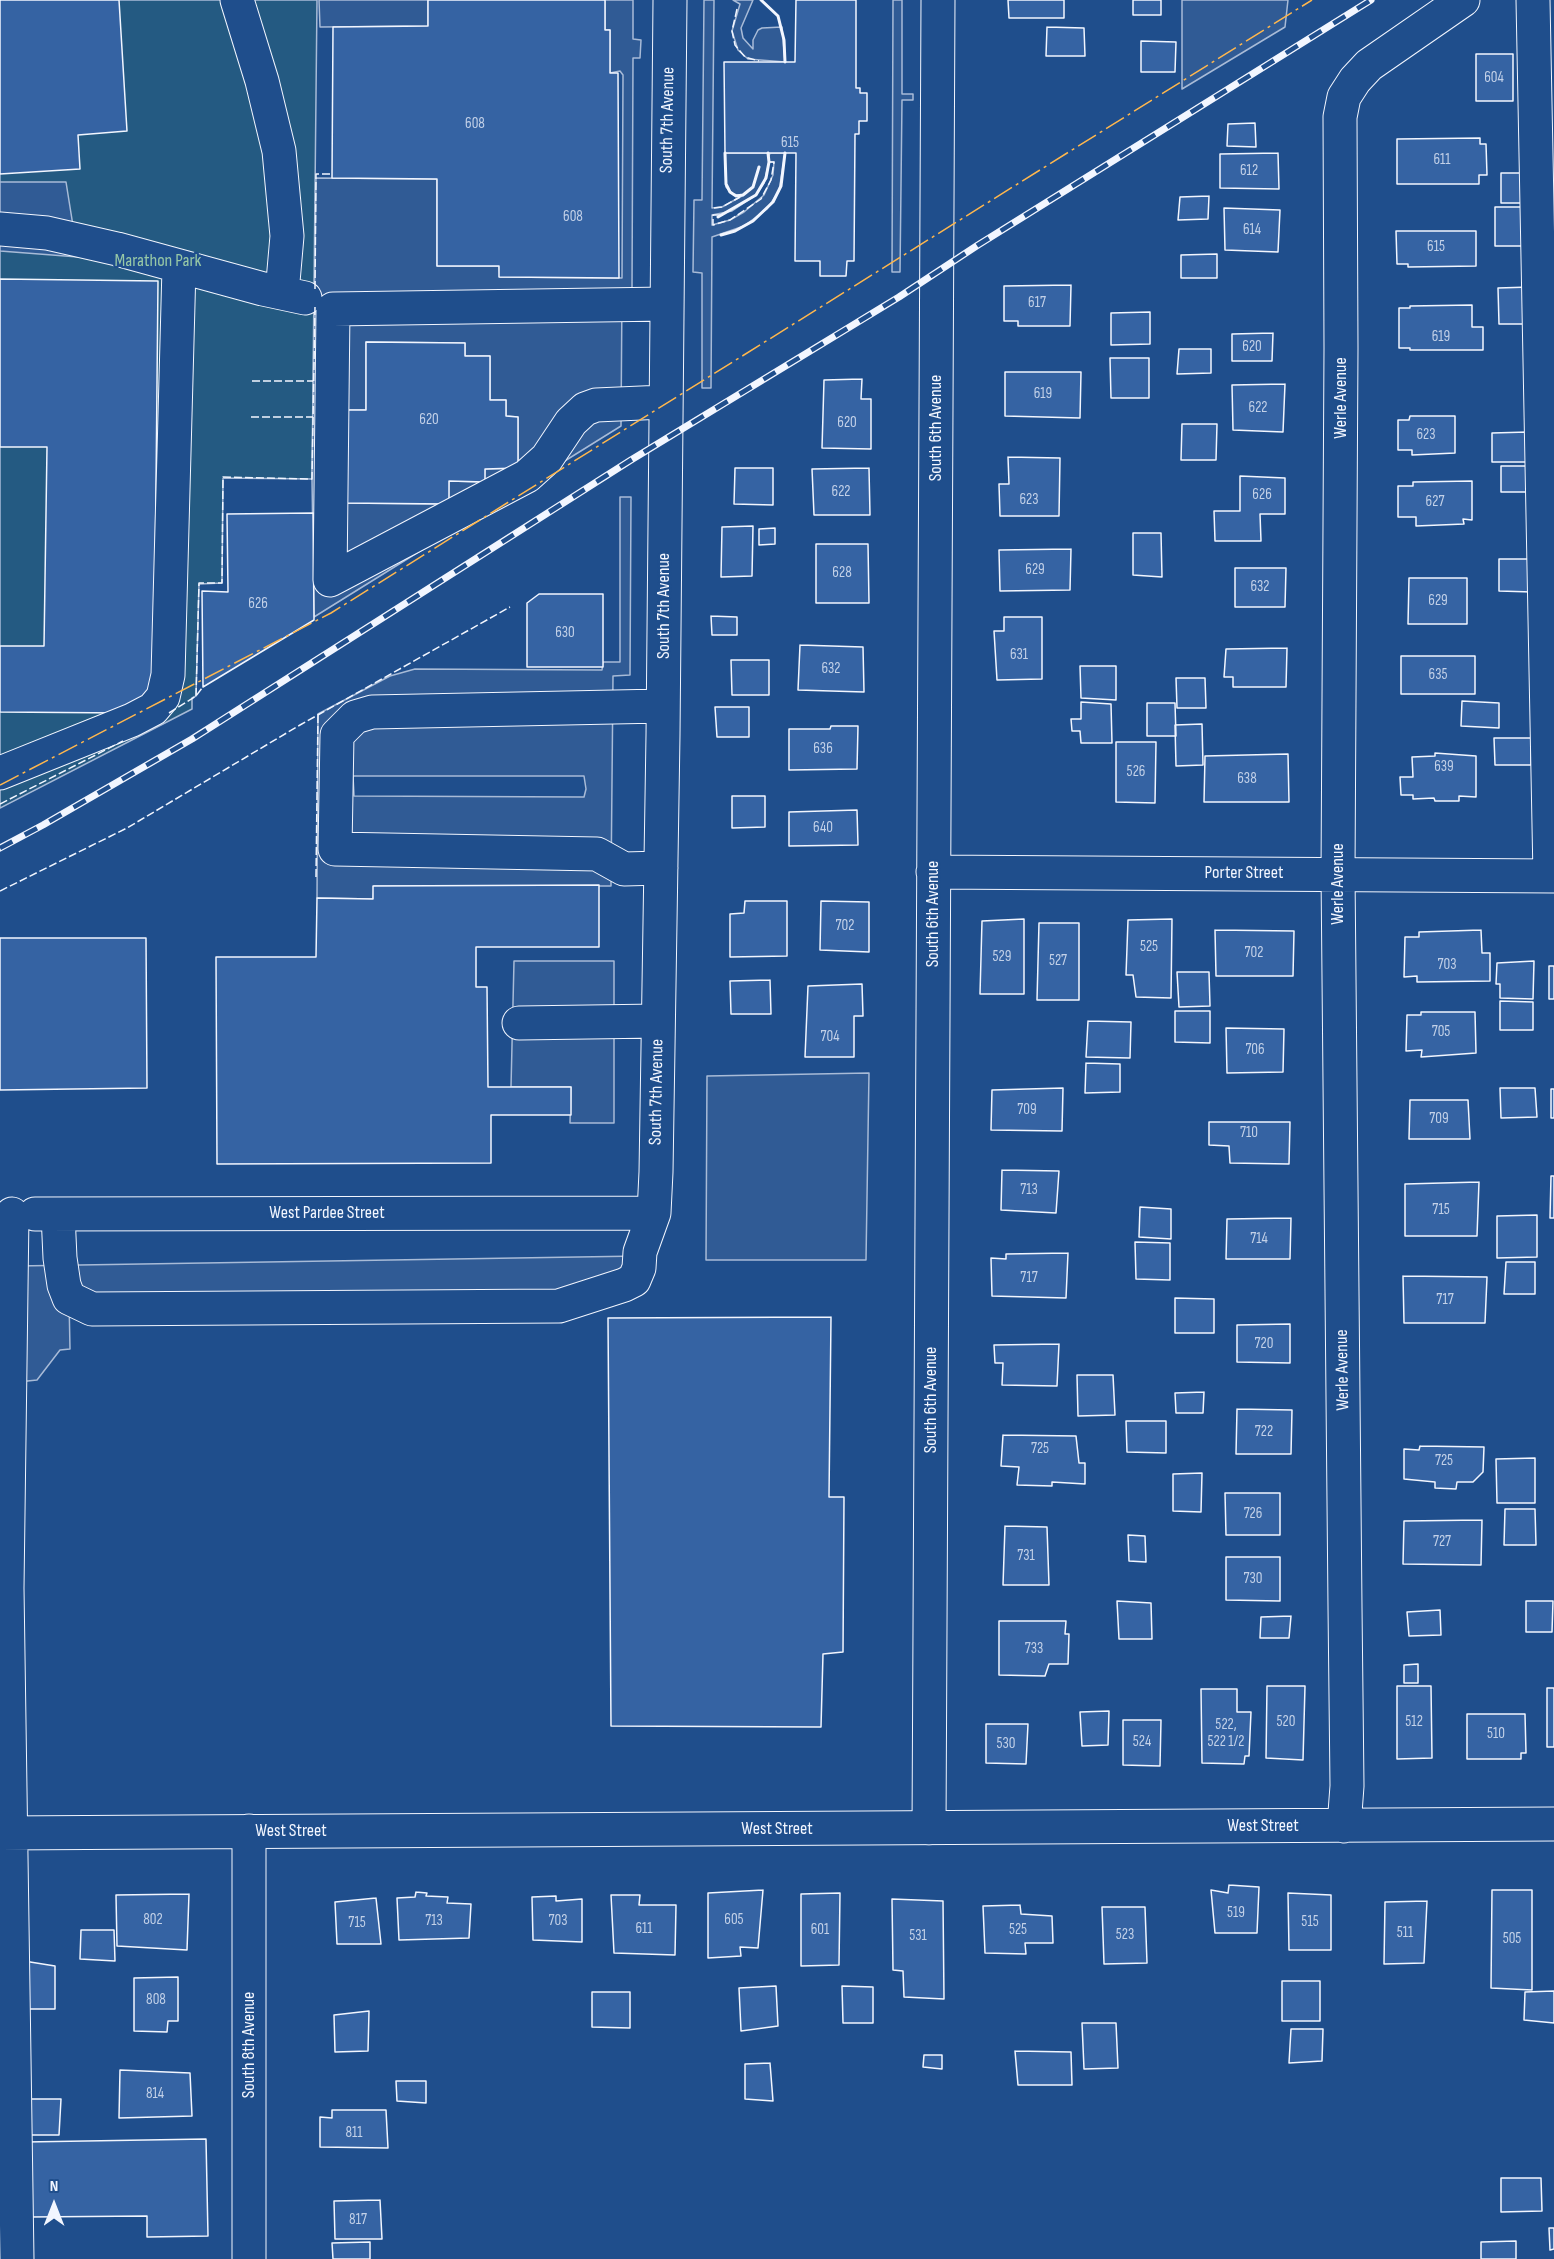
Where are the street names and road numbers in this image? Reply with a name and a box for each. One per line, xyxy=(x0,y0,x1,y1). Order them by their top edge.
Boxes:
street label: South 7th Avenue xyxy=(656,67,680,173)
street label: Werle Avenue xyxy=(1330,357,1352,439)
street label: South 6th Avenue xyxy=(925,375,947,481)
street label: South 7th Avenue xyxy=(653,553,675,659)
street label: Werle Avenue xyxy=(1327,843,1349,925)
street label: South 6th Avenue xyxy=(922,861,944,967)
street label: Porter Street xyxy=(1204,862,1284,884)
street label: South 7th Avenue xyxy=(645,1039,669,1145)
street label: West Pardee Street xyxy=(269,1202,385,1224)
street label: Werle Avenue xyxy=(1331,1329,1355,1411)
street label: South 6th Avenue xyxy=(920,1347,942,1453)
street label: West Street xyxy=(1227,1815,1299,1837)
street label: West Street xyxy=(741,1818,813,1840)
street label: West Street xyxy=(255,1820,327,1842)
street label: South 8th Avenue xyxy=(238,1992,260,2098)

